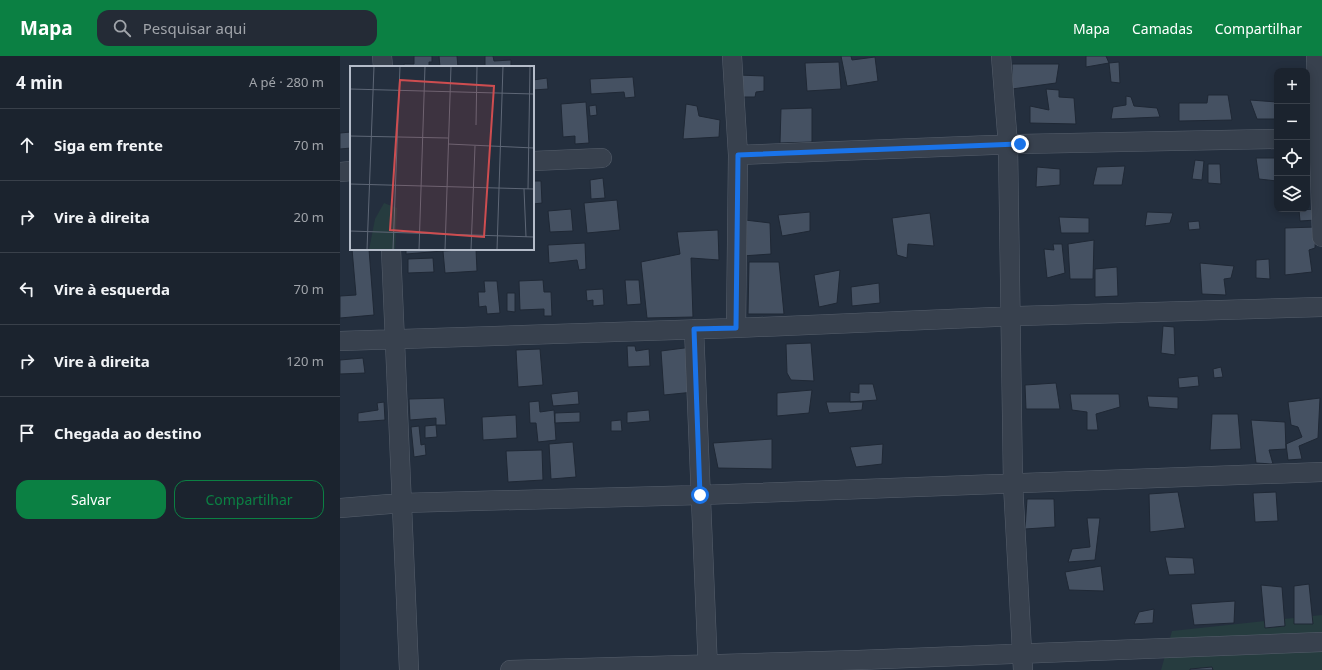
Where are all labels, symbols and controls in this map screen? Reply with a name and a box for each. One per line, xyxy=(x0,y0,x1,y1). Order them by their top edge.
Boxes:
search box xyxy=(97,10,377,46)
text: Mapa xyxy=(20,15,73,41)
icon: search xyxy=(111,17,133,39)
text: Pesquisar aqui xyxy=(143,18,246,38)
text: Mapa xyxy=(1073,19,1110,38)
text: Camadas xyxy=(1132,19,1193,38)
text: Compartilhar xyxy=(1215,19,1302,38)
inset map xyxy=(350,66,534,250)
map controls xyxy=(1274,68,1310,212)
button: + xyxy=(1274,68,1310,104)
text: 4 min xyxy=(16,71,63,94)
text: A pé · 280 m xyxy=(249,73,324,91)
button: − xyxy=(1274,104,1310,140)
icon: ahead xyxy=(16,134,38,156)
text: Siga em frente xyxy=(54,135,163,155)
route end xyxy=(1011,135,1029,153)
text: 70 m xyxy=(294,136,324,154)
button: locate xyxy=(1274,140,1310,176)
button: layers xyxy=(1274,176,1310,212)
icon: right xyxy=(16,206,38,228)
text: Vire à direita xyxy=(54,207,150,227)
text: 20 m xyxy=(294,208,324,226)
icon: left xyxy=(16,278,38,300)
text: Vire à esquerda xyxy=(54,279,170,299)
text: 70 m xyxy=(294,280,324,298)
icon: right xyxy=(16,350,38,372)
text: Vire à direita xyxy=(54,351,150,371)
text: 120 m xyxy=(286,352,324,370)
icon: arrive xyxy=(16,422,38,444)
text: Chegada ao destino xyxy=(54,423,202,443)
button: Salvar xyxy=(16,480,166,519)
button: Compartilhar xyxy=(174,480,324,519)
route start xyxy=(691,486,709,504)

